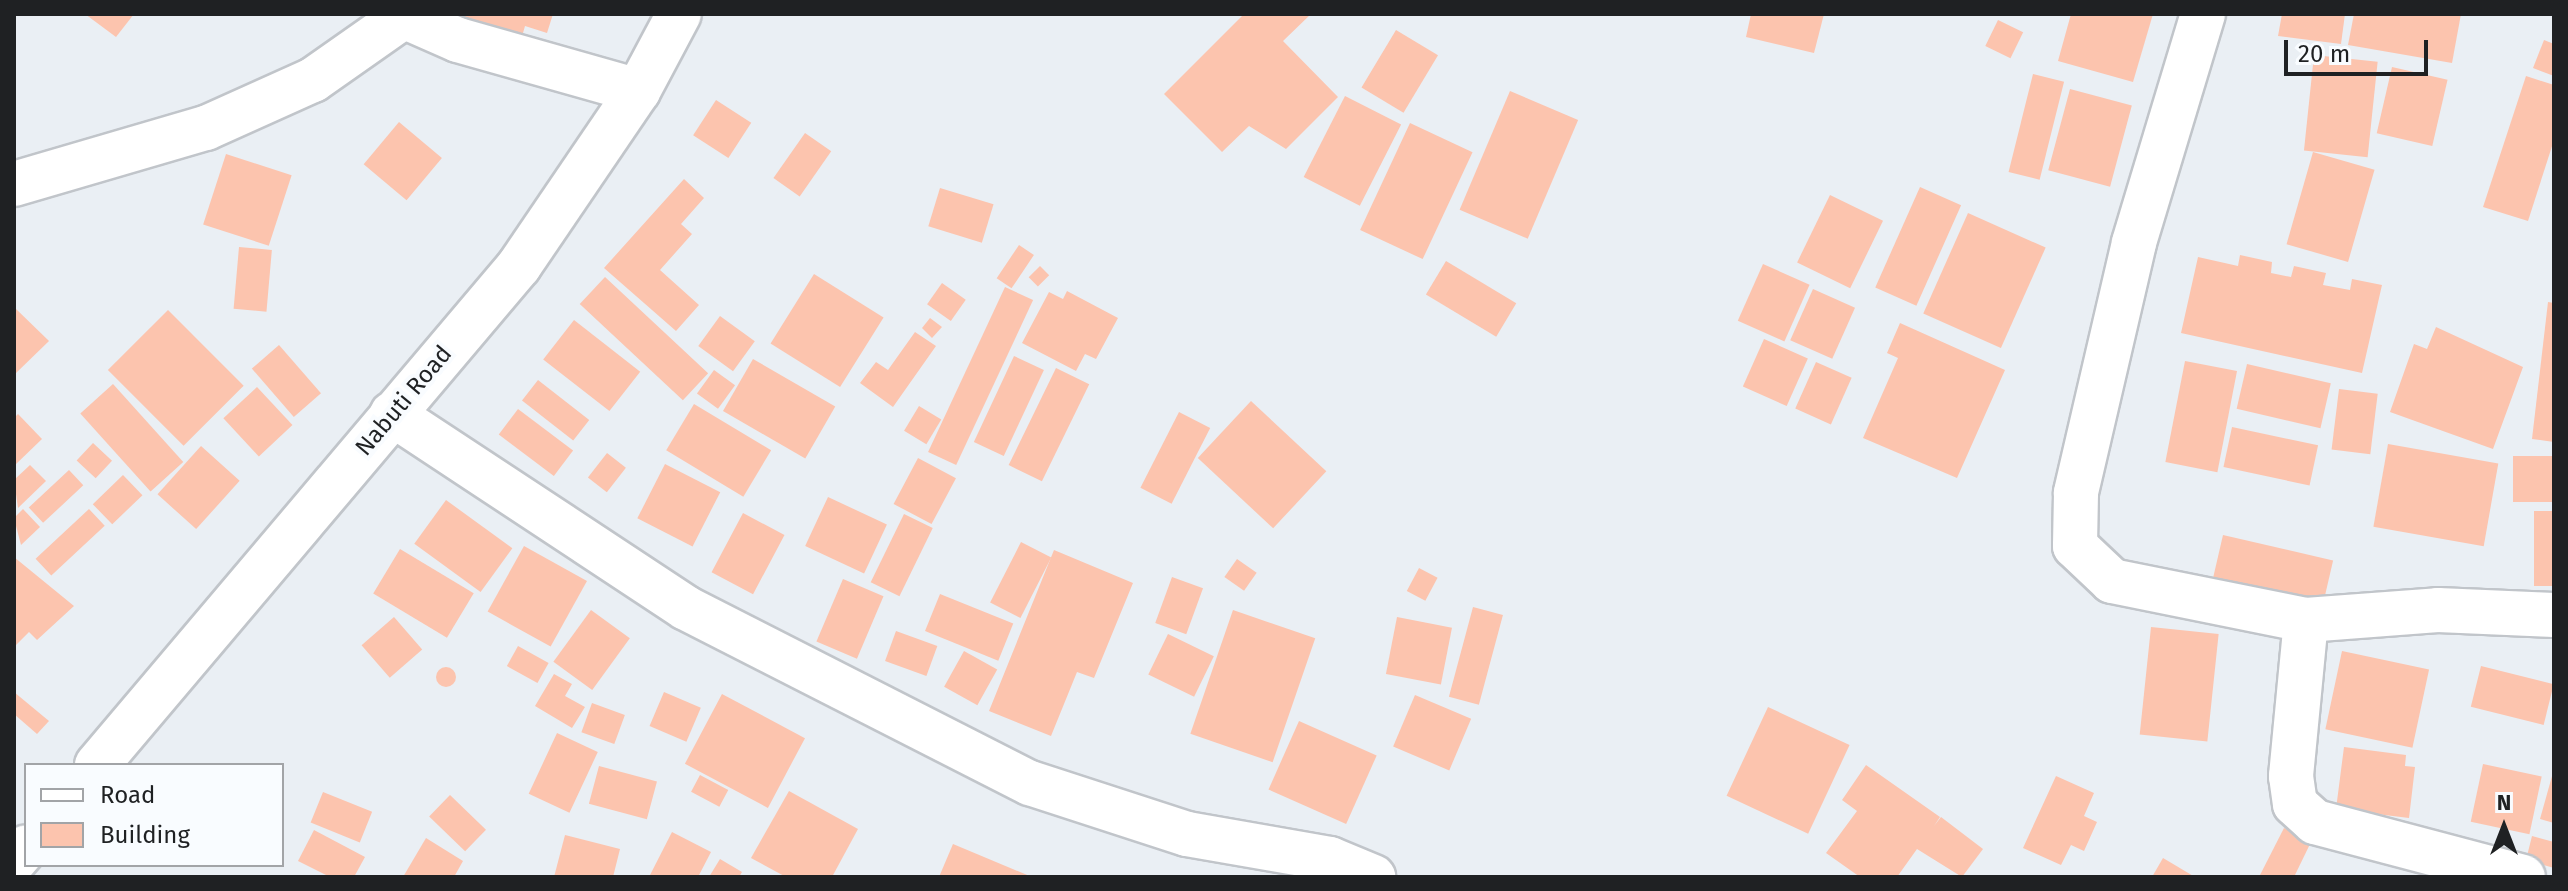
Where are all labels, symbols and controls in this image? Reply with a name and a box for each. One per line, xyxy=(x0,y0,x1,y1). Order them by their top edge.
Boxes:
scale bar xyxy=(2288,24,2432,74)
text: 20 m xyxy=(2298,40,2350,68)
street label: Nabuti Road xyxy=(350,340,458,462)
legend xyxy=(24,763,284,867)
text: Road xyxy=(100,781,155,809)
north arrow xyxy=(2464,787,2544,867)
text: N xyxy=(2497,789,2511,816)
text: Building xyxy=(100,821,190,849)

